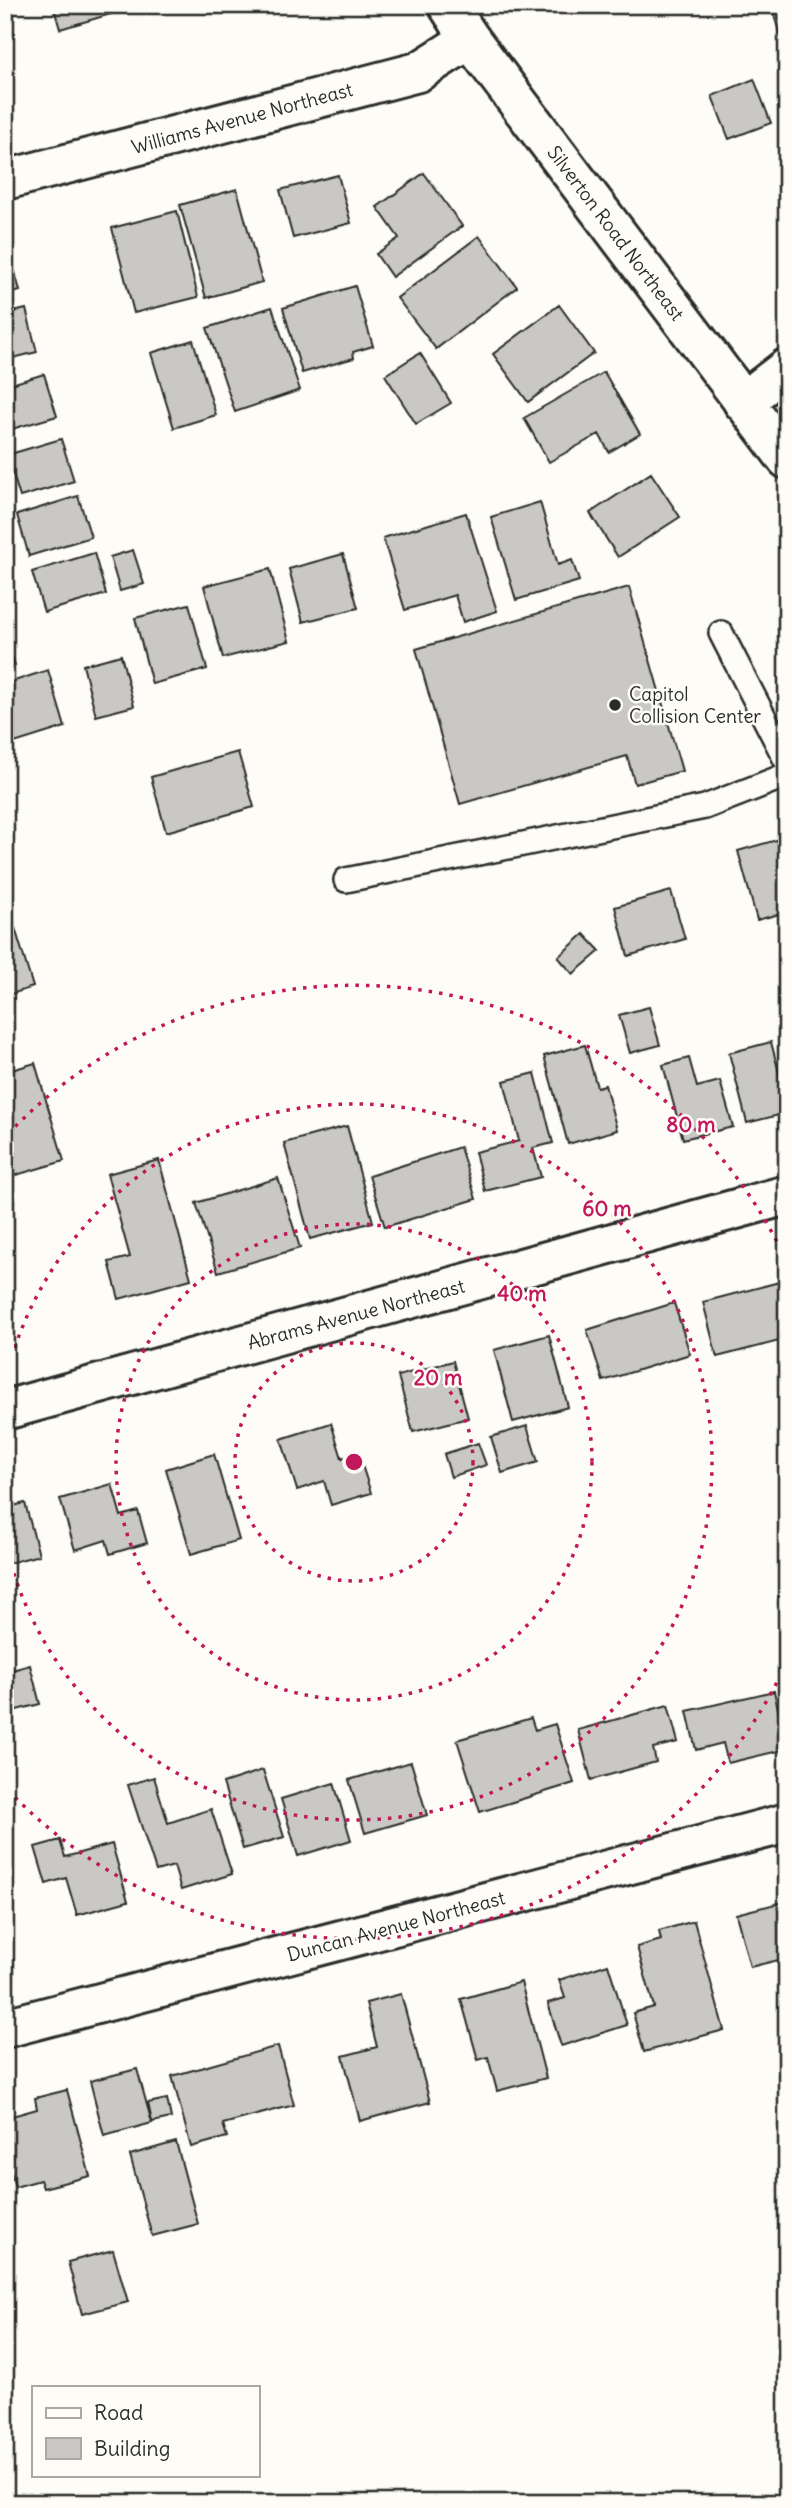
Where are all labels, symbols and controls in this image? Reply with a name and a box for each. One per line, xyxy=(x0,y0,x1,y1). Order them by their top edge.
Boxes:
street label: Williams Avenue Northeast xyxy=(129,77,355,159)
street label: Silverton Road Northeast xyxy=(542,141,690,325)
place label: Capitol Collision Center xyxy=(629,682,761,728)
marker: Capitol Collision Center xyxy=(607,697,623,713)
text: 80 m xyxy=(666,1111,716,1138)
text: 60 m xyxy=(582,1195,632,1222)
street label: Abrams Avenue Northeast xyxy=(245,1273,467,1355)
text: 40 m xyxy=(497,1280,547,1307)
text: 20 m xyxy=(414,1364,463,1391)
centre of rings xyxy=(342,1450,366,1474)
street label: Duncan Avenue Northeast xyxy=(284,1885,508,1967)
legend xyxy=(32,2386,259,2476)
text: Road xyxy=(94,2399,143,2426)
text: Building xyxy=(94,2435,170,2462)

